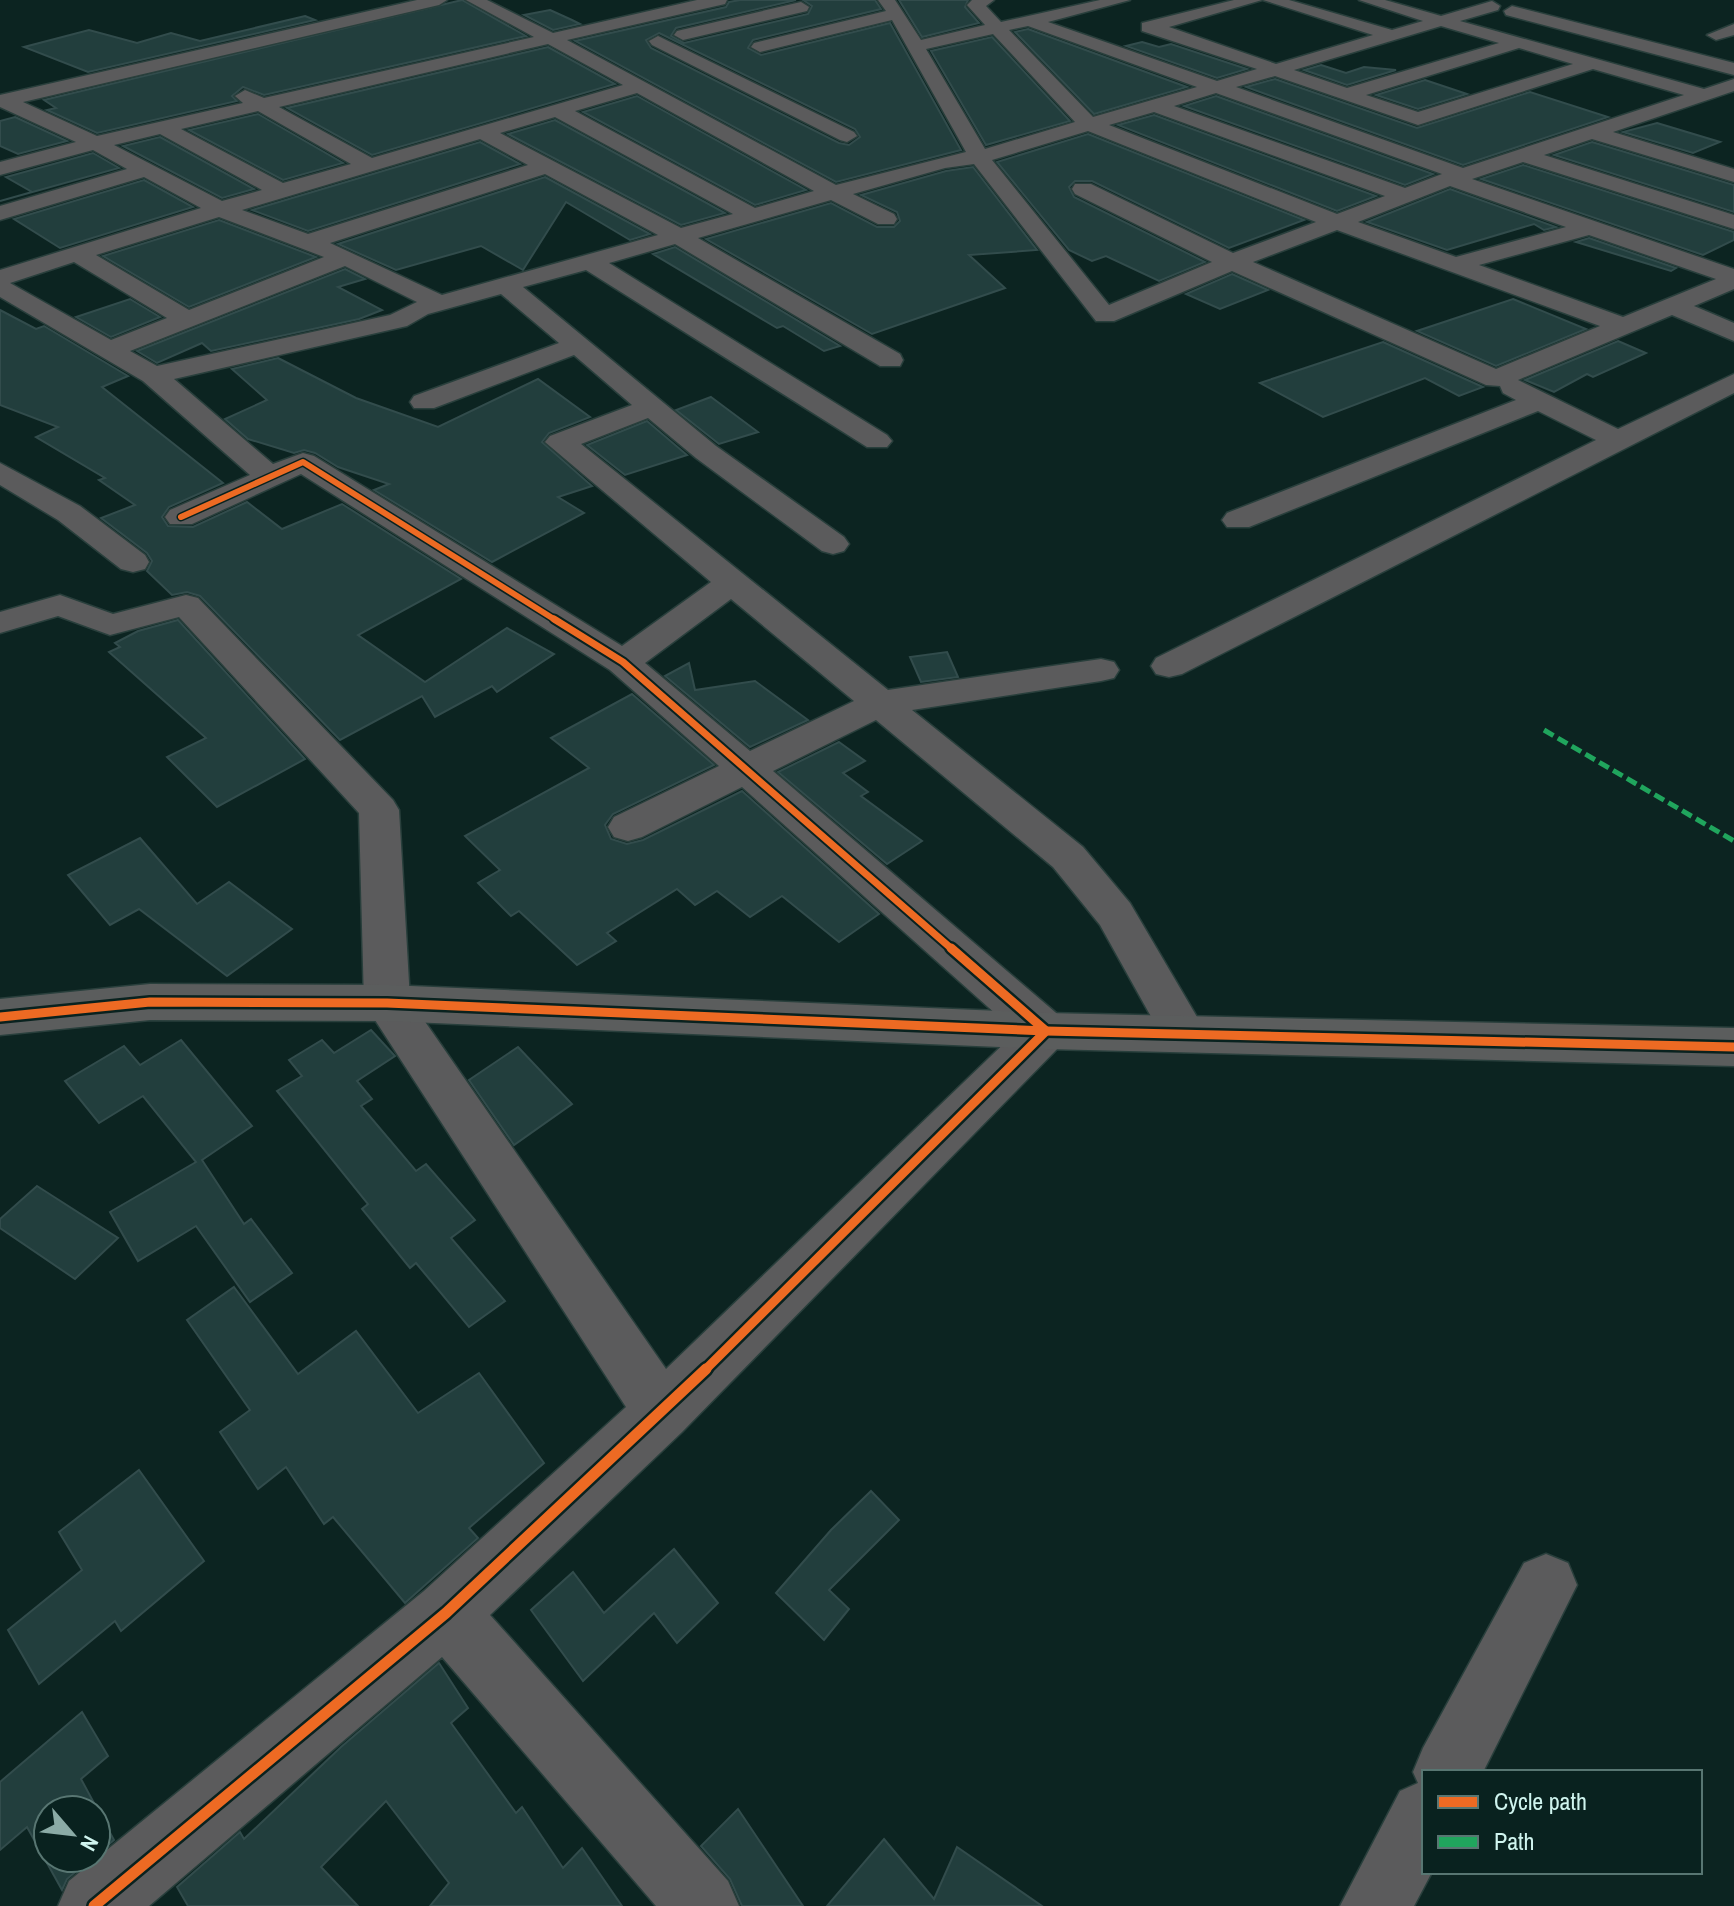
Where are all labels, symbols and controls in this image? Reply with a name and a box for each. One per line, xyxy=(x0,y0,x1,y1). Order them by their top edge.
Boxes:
legend xyxy=(1422,1770,1702,1874)
text: Cycle path xyxy=(1494,1785,1587,1817)
north arrow xyxy=(32,1794,112,1874)
text: Path xyxy=(1494,1825,1535,1857)
text: N xyxy=(73,1831,106,1856)

